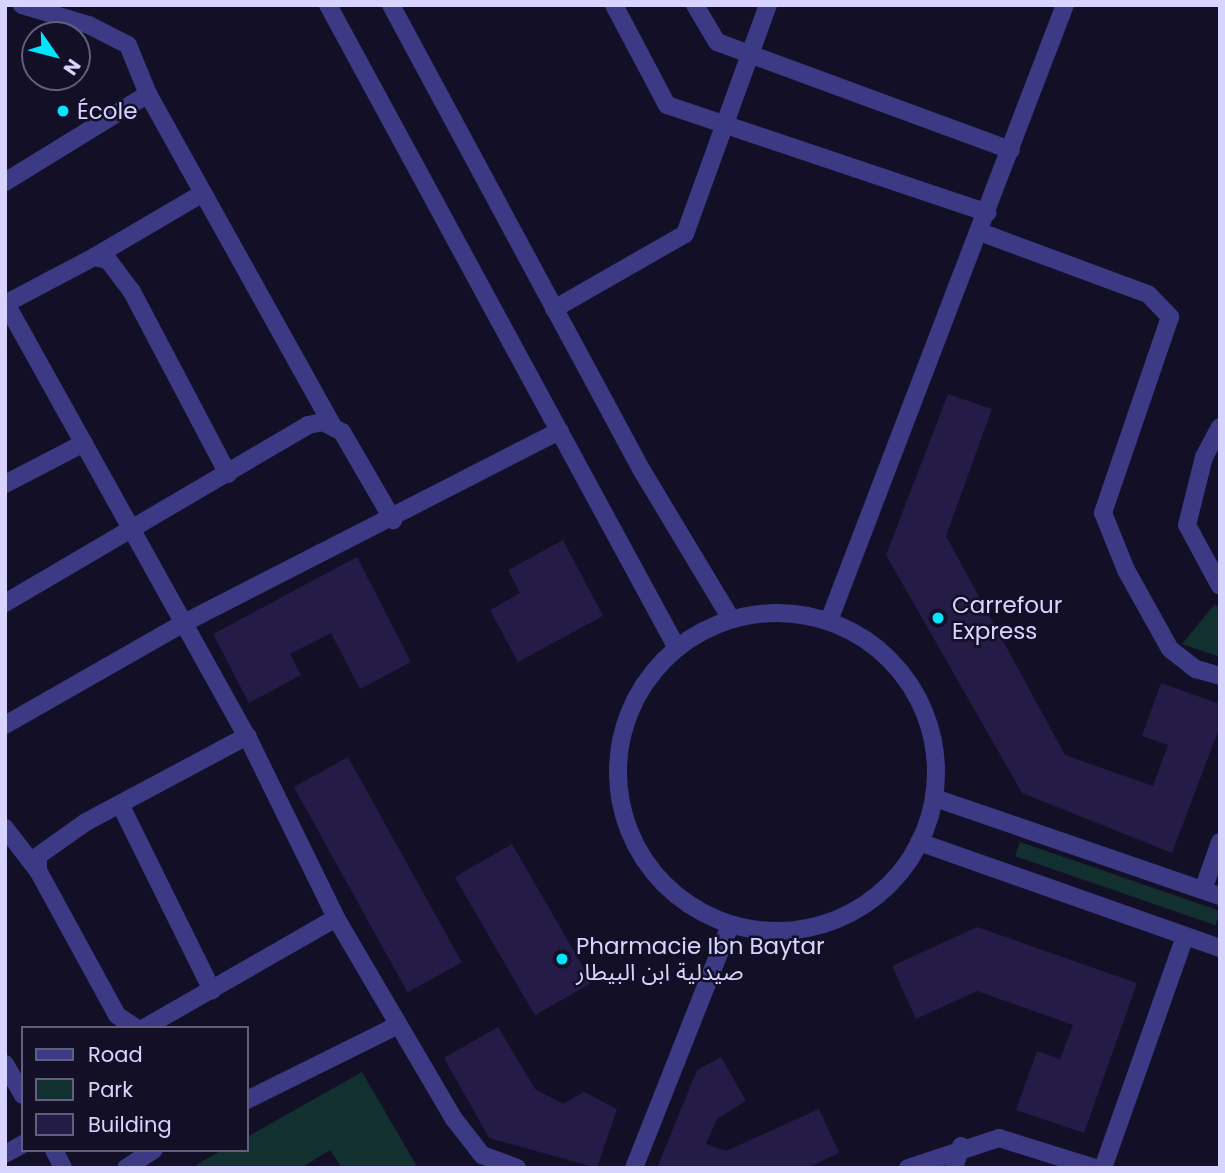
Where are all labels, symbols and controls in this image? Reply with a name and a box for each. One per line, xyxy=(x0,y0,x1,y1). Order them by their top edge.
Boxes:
north arrow xyxy=(21,21,91,91)
text: N xyxy=(57,54,87,81)
place label: École xyxy=(77,97,137,125)
marker: École xyxy=(55,103,71,119)
place label: Carrefour Express xyxy=(952,591,1062,645)
marker: Carrefour Express xyxy=(930,610,946,626)
place label: Pharmacie Ibn Baytar صيدلية ابن البيطار xyxy=(576,932,825,986)
marker: Pharmacie Ibn Baytar صيدلية ابن البيطار xyxy=(554,951,570,967)
legend xyxy=(21,1026,248,1152)
text: Road xyxy=(88,1040,143,1069)
text: Park xyxy=(88,1075,133,1104)
text: Building xyxy=(88,1110,172,1139)

